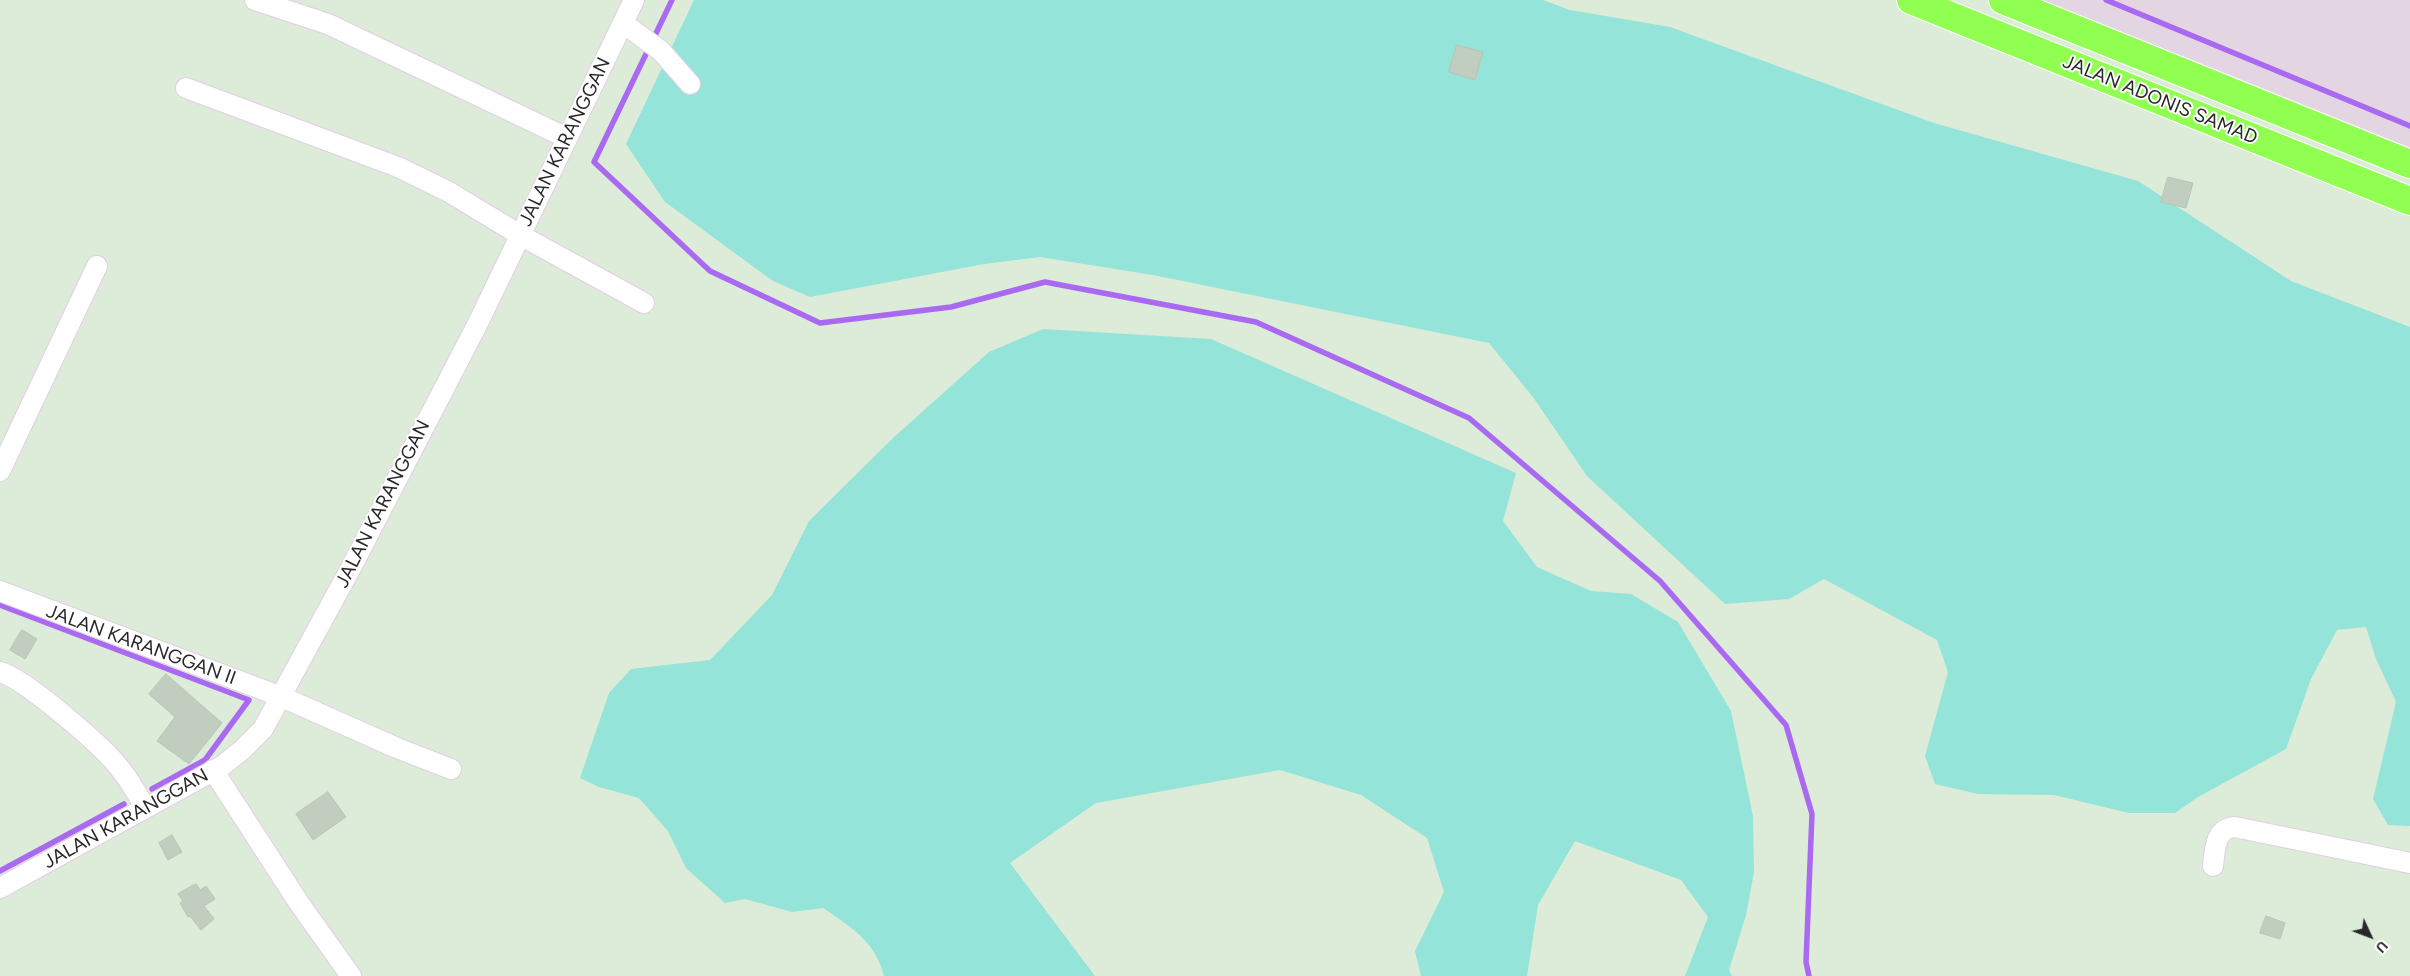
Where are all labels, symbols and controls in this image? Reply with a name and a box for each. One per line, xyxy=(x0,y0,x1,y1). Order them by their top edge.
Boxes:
street label: JALAN ADONIS SAMAD xyxy=(2059,50,2261,150)
street label: JALAN KARANGGAN xyxy=(514,54,616,230)
street label: JALAN KARANGGAN xyxy=(331,416,435,592)
street label: JALAN KARANGGAN II xyxy=(43,600,239,690)
street label: JALAN KARANGGAN xyxy=(40,764,212,874)
north arrow xyxy=(2345,911,2395,961)
text: U xyxy=(2372,937,2391,956)

